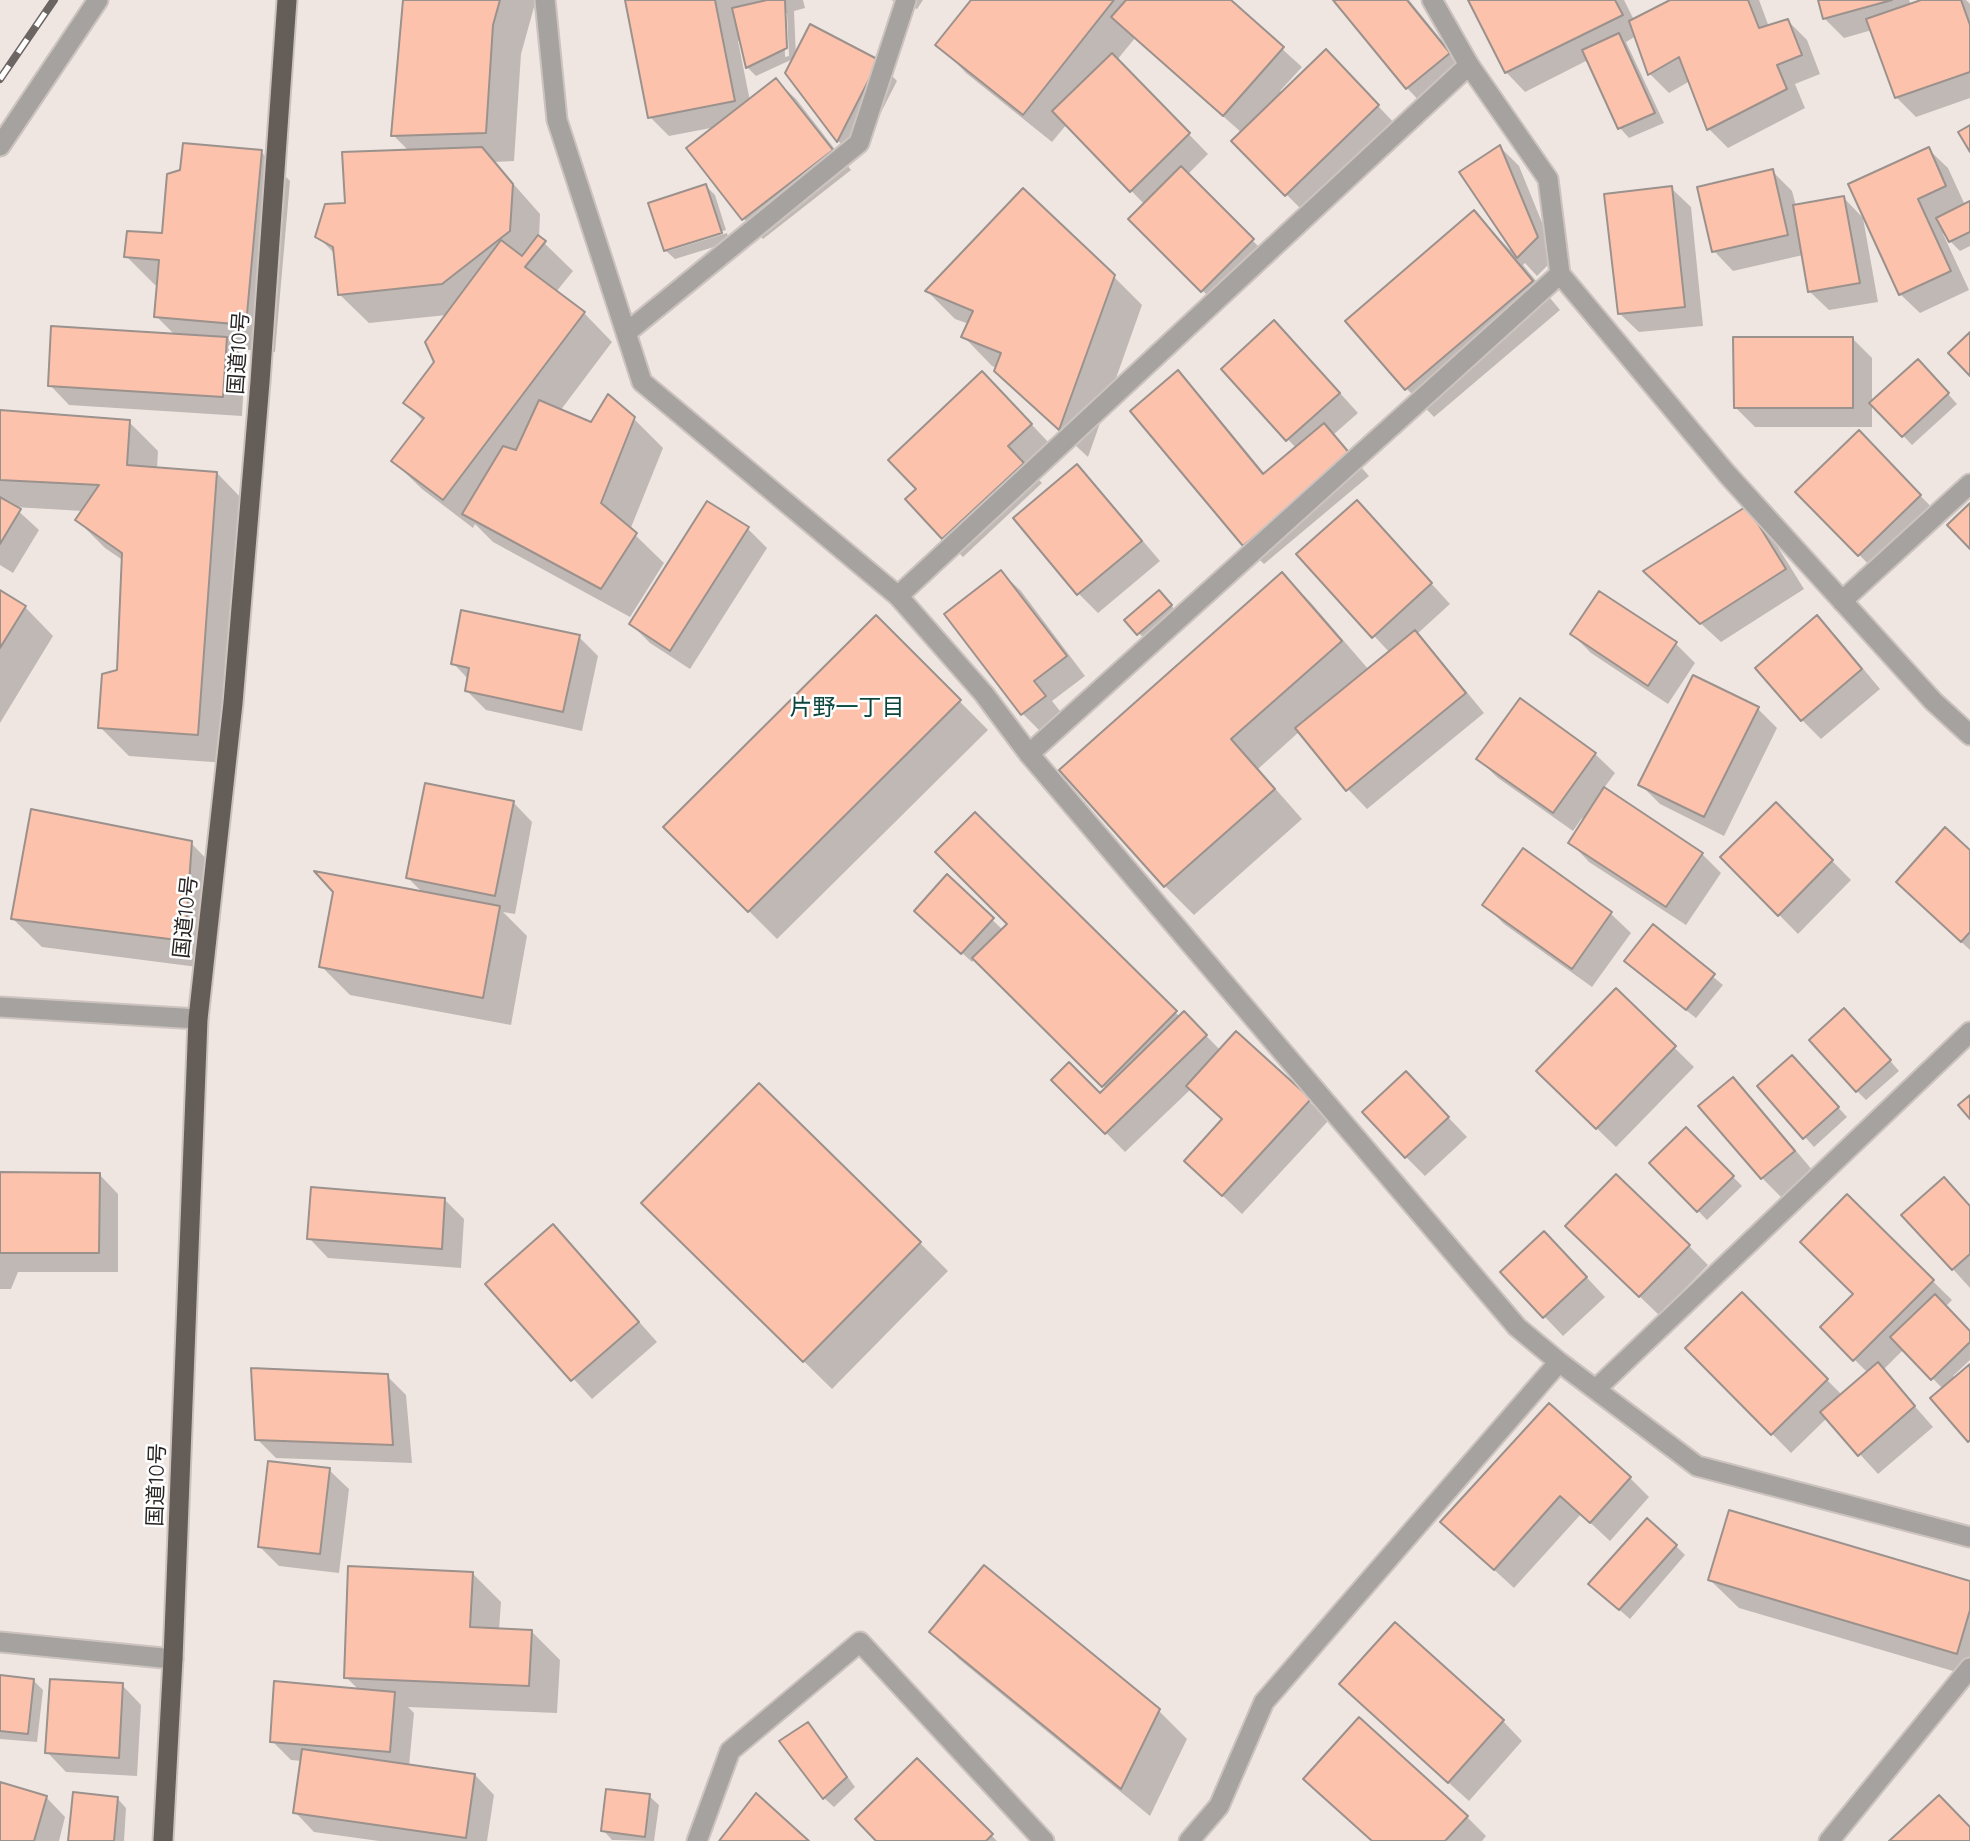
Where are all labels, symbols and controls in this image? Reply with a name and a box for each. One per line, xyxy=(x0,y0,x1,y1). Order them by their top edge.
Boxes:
street label: 国道10号 xyxy=(224,311,254,395)
district label: 片野一丁目 xyxy=(790,694,904,722)
street label: 国道10号 xyxy=(169,874,203,960)
street label: 国道10号 xyxy=(143,1443,171,1527)

